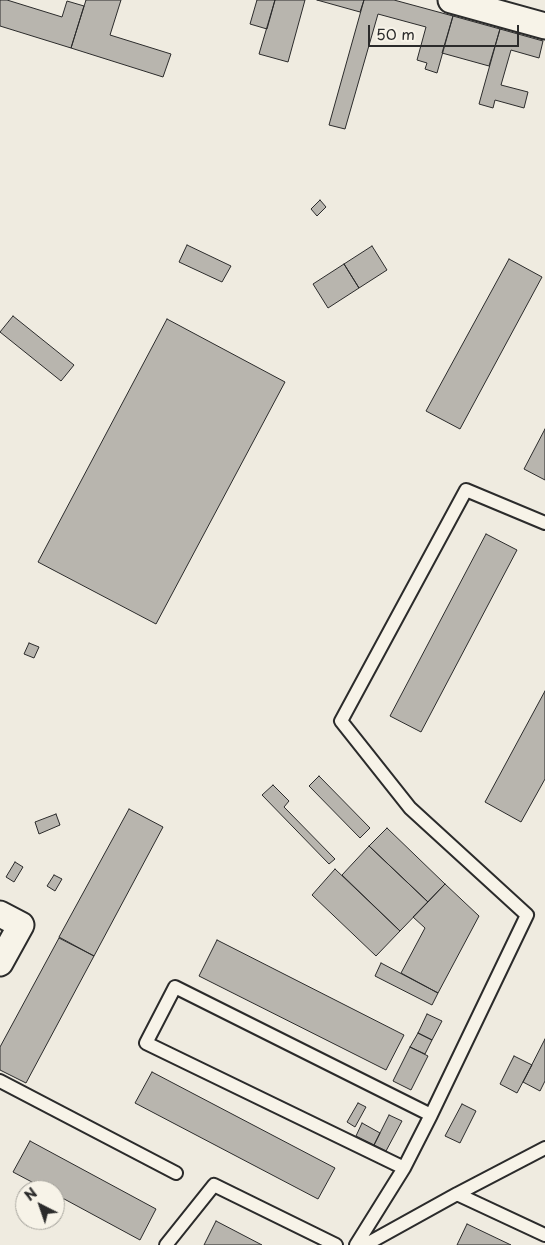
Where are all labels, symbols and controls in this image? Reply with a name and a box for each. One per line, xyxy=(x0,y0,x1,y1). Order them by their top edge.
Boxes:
scale bar xyxy=(370,15,521,47)
text: 50 m xyxy=(376,22,415,45)
north arrow xyxy=(15,1180,65,1230)
text: N xyxy=(19,1182,42,1206)

